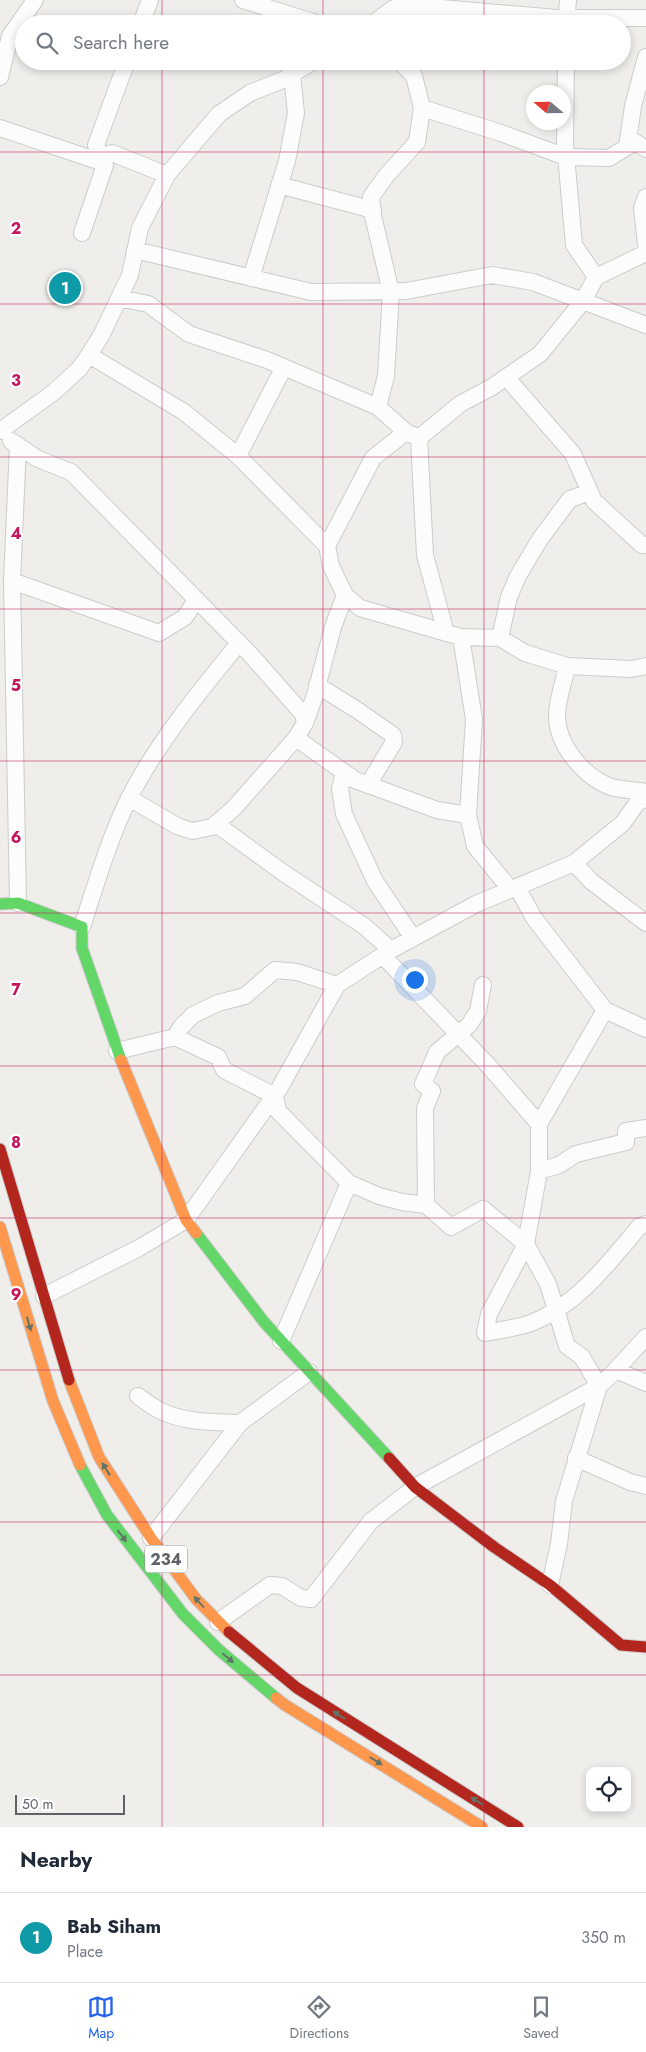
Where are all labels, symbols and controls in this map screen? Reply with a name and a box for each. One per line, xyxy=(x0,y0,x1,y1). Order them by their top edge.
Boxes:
search box xyxy=(15,15,631,70)
icon: search xyxy=(33,29,61,57)
text: Search here xyxy=(73,29,169,56)
north arrow xyxy=(526,85,571,130)
text: 2 xyxy=(11,217,21,240)
pin: 1 xyxy=(49,269,81,307)
text: 3 xyxy=(11,369,21,392)
text: 4 xyxy=(10,522,22,545)
text: 5 xyxy=(11,674,21,697)
text: 6 xyxy=(11,826,21,849)
your location xyxy=(402,967,428,993)
text: 7 xyxy=(11,978,21,1001)
text: 8 xyxy=(11,1131,21,1154)
text: 9 xyxy=(11,1283,21,1306)
one-way arrow xyxy=(26,1317,34,1332)
one-way arrow xyxy=(102,1463,111,1476)
one-way arrow xyxy=(117,1529,128,1542)
road number: 234 xyxy=(145,1546,187,1572)
one-way arrow xyxy=(194,1596,205,1609)
one-way arrow xyxy=(222,1652,235,1663)
one-way arrow xyxy=(333,1710,346,1719)
one-way arrow xyxy=(369,1756,382,1766)
map controls xyxy=(586,1767,631,1812)
button: locate xyxy=(586,1767,631,1812)
scale bar xyxy=(15,1792,125,1815)
text: 50 m xyxy=(22,1794,53,1814)
one-way arrow xyxy=(470,1796,483,1806)
text: Nearby xyxy=(20,1845,92,1875)
text: Bab Siham xyxy=(67,1913,161,1940)
text: 1 xyxy=(32,1926,40,1949)
text: 350 m xyxy=(581,1926,626,1949)
text: Place xyxy=(67,1940,103,1963)
tab: Map xyxy=(87,1993,115,2043)
tab: Directions xyxy=(290,1993,349,2043)
tab: Saved xyxy=(523,1993,559,2043)

